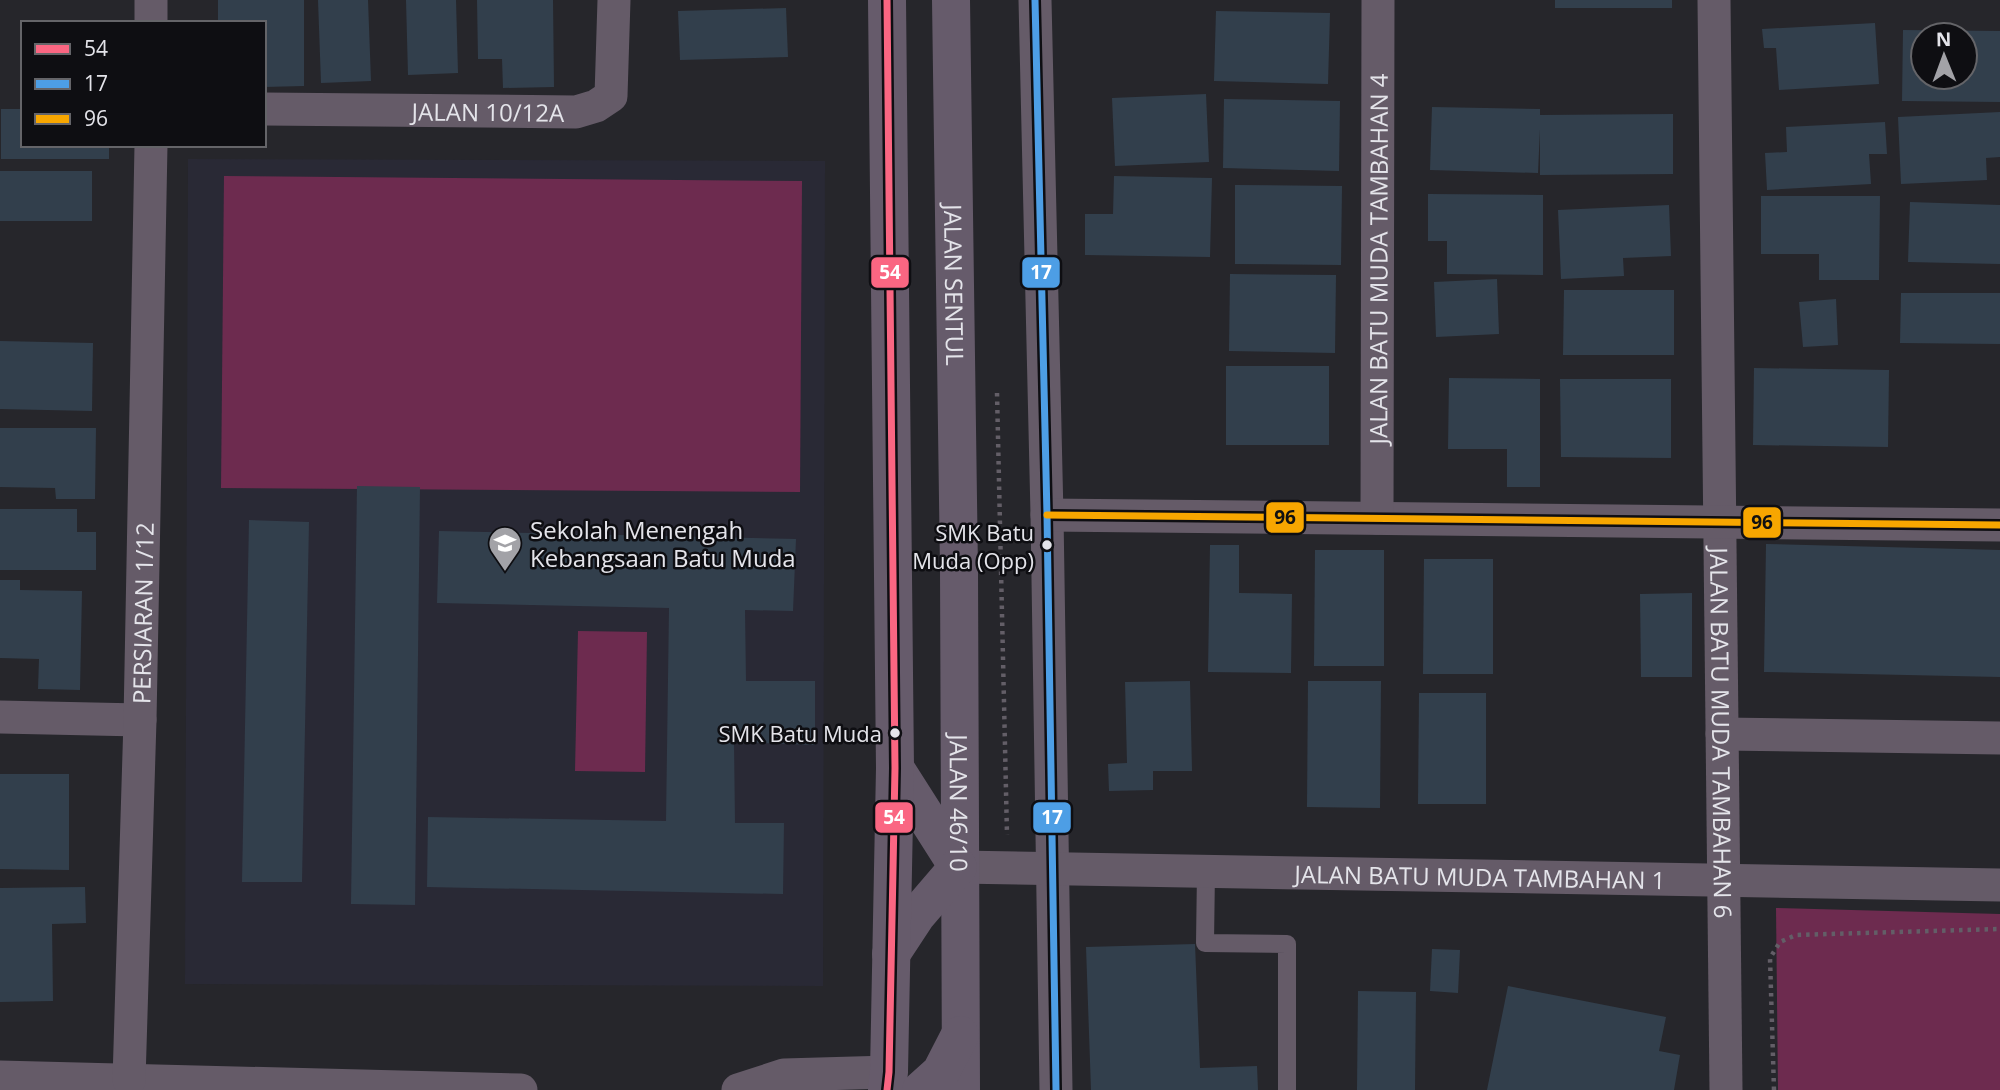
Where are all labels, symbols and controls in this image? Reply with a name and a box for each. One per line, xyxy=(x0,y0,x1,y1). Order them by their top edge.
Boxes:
legend xyxy=(21,21,266,147)
north arrow xyxy=(1909,21,1979,91)
text: N xyxy=(1936,26,1952,52)
text: 54 xyxy=(84,34,108,62)
text: 17 xyxy=(84,69,108,97)
street label: JALAN BATU MUDA TAMBAHAN 4 xyxy=(1361,73,1394,446)
street label: JALAN 10/12A xyxy=(410,94,565,128)
text: 96 xyxy=(84,104,108,132)
street label: JALAN SENTUL xyxy=(937,202,973,366)
line badge: 54 xyxy=(870,256,910,289)
line badge: 17 xyxy=(1021,256,1061,289)
text: 54 xyxy=(879,259,901,285)
text: 17 xyxy=(1030,259,1052,285)
line badge: 96 xyxy=(1265,501,1305,534)
text: 96 xyxy=(1274,504,1296,530)
line badge: 96 xyxy=(1742,506,1782,539)
text: 96 xyxy=(1751,509,1773,535)
place label: Sekolah Menengah Kebangsaan Batu Muda xyxy=(530,513,796,574)
place label: SMK Batu Muda (Opp) xyxy=(912,517,1034,575)
street label: PERSIARAN 1/12 xyxy=(124,522,160,704)
school or university icon: Sekolah Menengah Kebangsaan Batu Muda xyxy=(486,524,524,573)
marker: SMK Batu Muda (Opp) xyxy=(1040,538,1054,552)
street label: JALAN BATU MUDA TAMBAHAN 6 xyxy=(1704,545,1741,919)
place label: SMK Batu Muda xyxy=(719,718,882,748)
marker: SMK Batu Muda xyxy=(888,726,902,740)
street label: JALAN 46/10 xyxy=(943,732,977,872)
line badge: 54 xyxy=(874,801,914,834)
line badge: 17 xyxy=(1032,801,1072,834)
text: 54 xyxy=(883,804,905,830)
text: 17 xyxy=(1041,804,1063,830)
street label: JALAN BATU MUDA TAMBAHAN 1 xyxy=(1292,856,1666,896)

